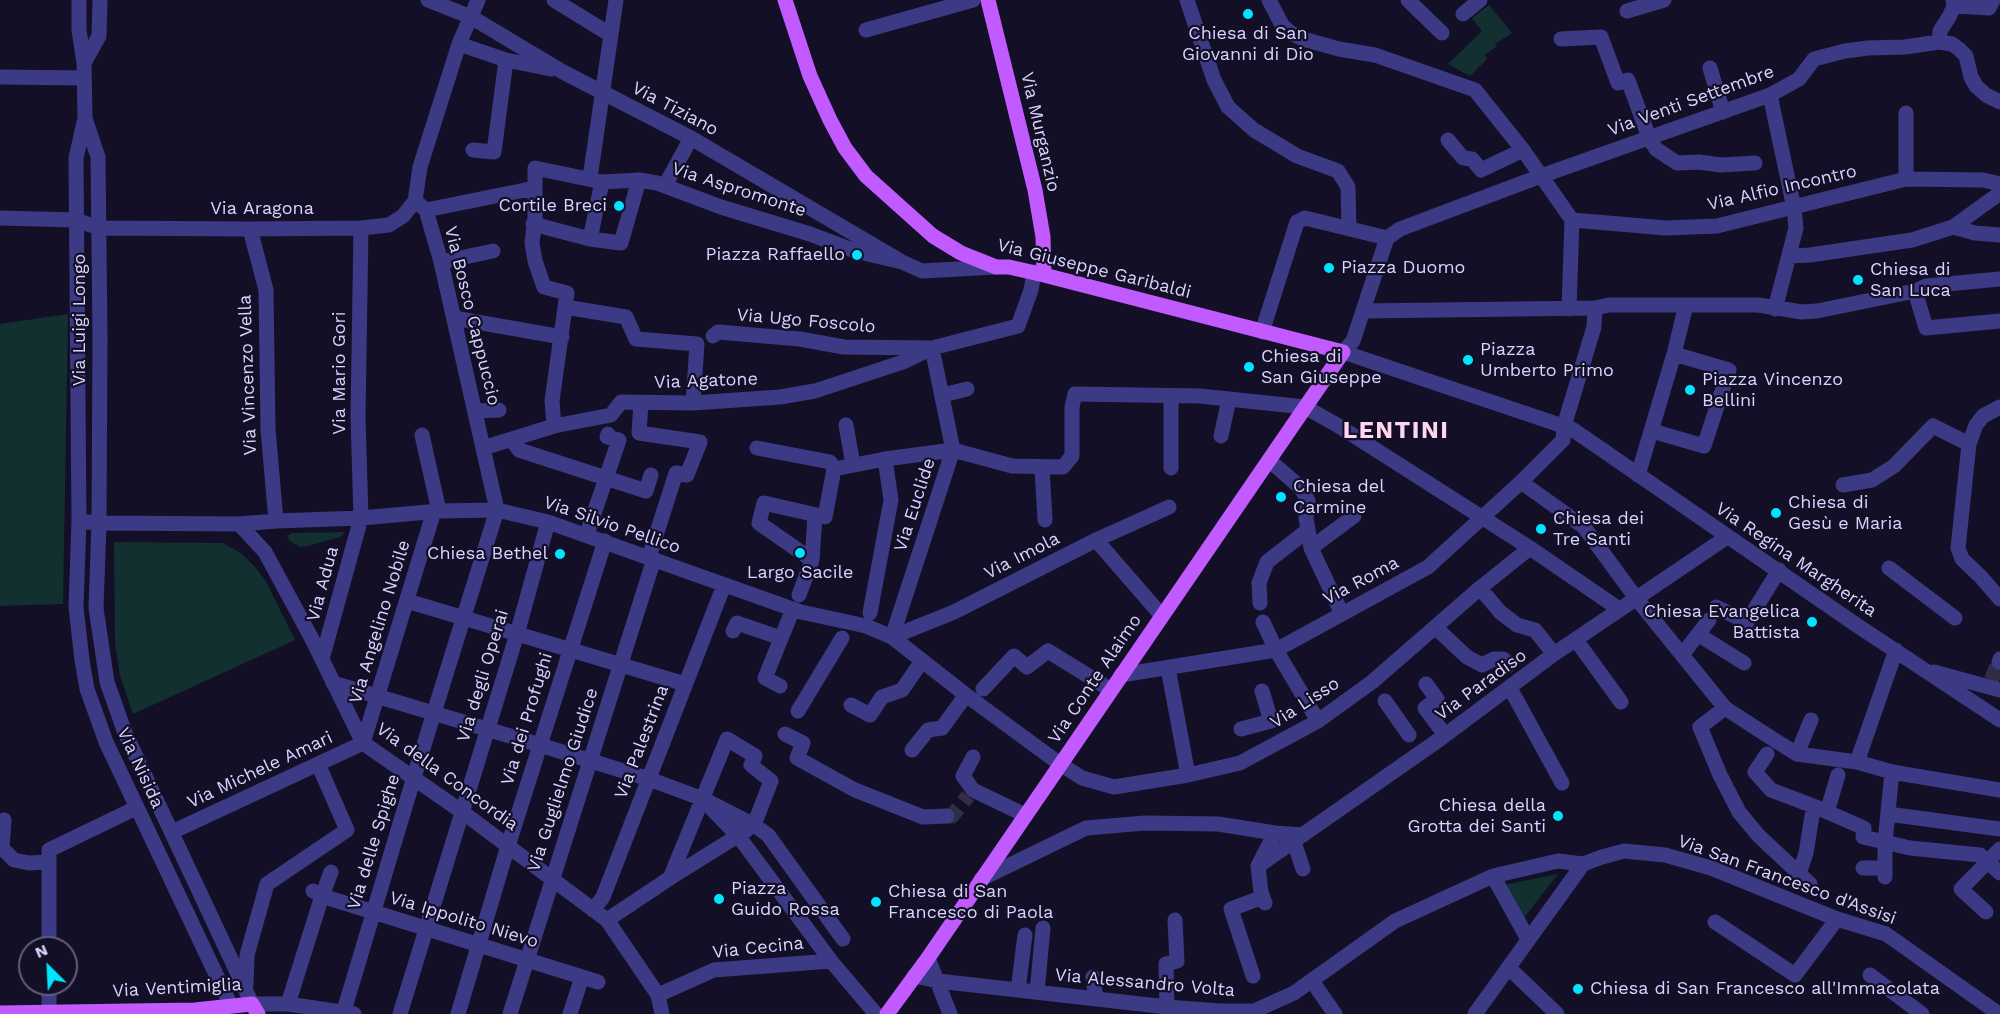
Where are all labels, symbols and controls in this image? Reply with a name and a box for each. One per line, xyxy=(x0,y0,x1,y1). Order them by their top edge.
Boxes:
marker: Chiesa di San Giovanni di Dio xyxy=(1241,7,1255,21)
place label: Chiesa di San Giovanni di Dio xyxy=(1182,23,1314,66)
street label: Via Venti Settembre xyxy=(1605,61,1777,141)
street label: Via Murganzio xyxy=(1016,70,1064,194)
street label: Via Tiziano xyxy=(628,77,722,141)
street label: Via Aspromonte xyxy=(669,158,809,222)
street label: Via Alfio Incontro xyxy=(1705,160,1859,216)
place label: Cortile Breci xyxy=(499,195,607,217)
street label: Via Aragona xyxy=(210,198,314,220)
marker: Cortile Breci xyxy=(612,199,626,213)
street label: Via Bosco Cappuccio xyxy=(439,224,505,408)
street label: Via Giuseppe Garibaldi xyxy=(995,234,1193,304)
place label: Piazza Raffaello xyxy=(705,244,845,266)
marker: Piazza Raffaello xyxy=(850,248,864,262)
street label: Via Luigi Longo xyxy=(69,254,91,386)
place label: Piazza Duomo xyxy=(1341,257,1465,279)
place label: Chiesa di San Luca xyxy=(1870,259,1951,302)
marker: Piazza Duomo xyxy=(1322,261,1336,275)
marker: Chiesa di San Luca xyxy=(1851,273,1865,287)
street label: Via Vincenzo Vella xyxy=(234,294,262,456)
street label: Via Ugo Foscolo xyxy=(736,304,876,338)
street label: Via Mario Gori xyxy=(329,311,351,435)
place label: Piazza Umberto Primo xyxy=(1480,339,1614,382)
place label: Chiesa di San Giuseppe xyxy=(1261,346,1382,388)
marker: Piazza Umberto Primo xyxy=(1461,353,1475,367)
marker: Chiesa di San Giuseppe xyxy=(1242,360,1256,374)
street label: Via Agatone xyxy=(654,368,758,394)
place label: Piazza Vincenzo Bellini xyxy=(1702,369,1843,412)
marker: Piazza Vincenzo Bellini xyxy=(1683,383,1697,397)
district label: LENTINI xyxy=(1343,417,1449,445)
street label: Via Euclide xyxy=(890,455,940,555)
place label: Chiesa del Carmine xyxy=(1293,476,1385,518)
marker: Chiesa del Carmine xyxy=(1274,490,1288,504)
street label: Via Silvio Pellico xyxy=(541,491,683,559)
place label: Chiesa di Gesù e Maria xyxy=(1788,492,1902,534)
street label: Via Regina Margherita xyxy=(1711,498,1881,622)
marker: Chiesa di Gesù e Maria xyxy=(1769,506,1783,520)
place label: Chiesa dei Tre Santi xyxy=(1553,508,1644,550)
marker: Chiesa dei Tre Santi xyxy=(1534,522,1548,536)
street label: Via Imola xyxy=(981,528,1063,584)
street label: Via Angelino Nobile xyxy=(345,538,415,706)
place label: Chiesa Bethel xyxy=(427,543,548,565)
street label: Via Adua xyxy=(303,544,343,624)
marker: Largo Sacile xyxy=(793,546,807,560)
marker: Chiesa Bethel xyxy=(553,547,567,561)
street label: Via Roma xyxy=(1319,552,1403,610)
place label: Largo Sacile xyxy=(747,562,853,584)
place label: Chiesa Evangelica Battista xyxy=(1644,601,1800,644)
street label: Via degli Operai xyxy=(453,607,513,745)
street label: Via Conte Alaimo xyxy=(1044,610,1146,748)
marker: Chiesa Evangelica Battista xyxy=(1805,615,1819,629)
street label: Via Paradiso xyxy=(1431,645,1531,725)
street label: Via dei Profughi xyxy=(497,650,557,788)
street label: Via Lisso xyxy=(1266,673,1344,733)
street label: Via Palestrina xyxy=(610,682,674,802)
street label: Via Guglielmo Giudice xyxy=(523,685,603,875)
street label: Via della Concordia xyxy=(372,718,522,836)
street label: Via Nisida xyxy=(112,724,168,812)
street label: Via Michele Amari xyxy=(184,727,336,813)
street label: Via delle Spighe xyxy=(343,772,405,912)
place label: Chiesa della Grotta dei Santi xyxy=(1408,795,1546,838)
marker: Chiesa della Grotta dei Santi xyxy=(1551,809,1565,823)
street label: Via San Francesco d'Assisi xyxy=(1675,830,1899,930)
place label: Piazza Guido Rossa xyxy=(731,878,840,920)
place label: Chiesa di San Francesco di Paola xyxy=(888,881,1054,924)
street label: Via Ippolito Nievo xyxy=(387,887,541,953)
marker: Piazza Guido Rossa xyxy=(712,892,726,906)
marker: Chiesa di San Francesco di Paola xyxy=(869,895,883,909)
street label: Via Cecina xyxy=(711,932,805,964)
north arrow xyxy=(18,936,78,996)
text: N xyxy=(32,940,51,962)
street label: Via Alessandro Volta xyxy=(1054,964,1236,1002)
street label: Via Ventimiglia xyxy=(112,974,242,1002)
place label: Chiesa di San Francesco all'Immacolata xyxy=(1590,978,1940,1000)
marker: Chiesa di San Francesco all'Immacolata xyxy=(1571,982,1585,996)

